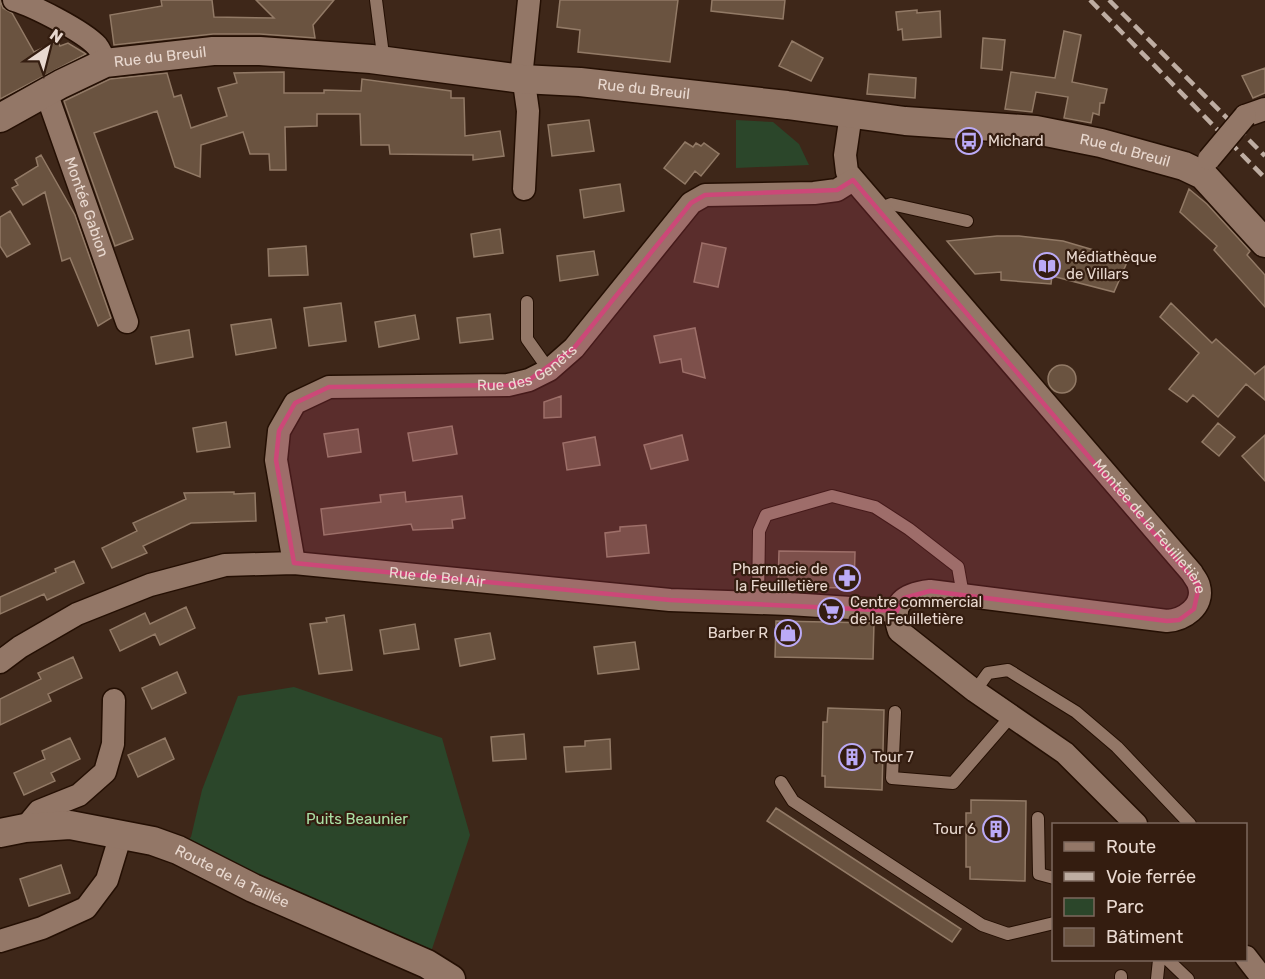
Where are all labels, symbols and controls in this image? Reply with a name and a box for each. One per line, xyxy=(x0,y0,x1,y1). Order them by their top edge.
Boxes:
north arrow xyxy=(18,18,78,78)
text: N xyxy=(46,25,66,47)
street label: Rue du Breuil xyxy=(113,43,207,71)
street label: Rue du Breuil xyxy=(596,75,691,103)
bus stop icon: Michard xyxy=(954,126,984,156)
street label: Rue du Breuil xyxy=(1078,130,1172,171)
place label: Michard xyxy=(988,132,1044,150)
street label: Montée Gabion xyxy=(61,155,112,259)
place label: Médiathèque de Villars xyxy=(1066,248,1157,283)
library icon: Médiathèque de Villars xyxy=(1032,251,1062,281)
street label: Rue des Genêts xyxy=(477,340,581,394)
street label: Montée de la Feuilletière xyxy=(1089,455,1209,595)
place label: Pharmacie de la Feuilletière xyxy=(732,560,828,595)
street label: Rue de Bel Air xyxy=(388,563,487,591)
pharmacy icon: Pharmacie de la Feuilletière xyxy=(832,563,862,593)
place label: Centre commercial de la Feuilletière xyxy=(850,593,982,628)
supermarket icon: Centre commercial de la Feuilletière xyxy=(816,596,846,626)
shop icon: Barber R xyxy=(773,618,803,648)
place label: Barber R xyxy=(708,624,768,642)
building icon: Tour 7 xyxy=(837,742,867,772)
place label: Tour 7 xyxy=(872,748,914,766)
park label: Puits Beaunier xyxy=(306,810,408,828)
building icon: Tour 6 xyxy=(981,814,1011,844)
place label: Tour 6 xyxy=(933,820,976,838)
legend xyxy=(1052,823,1247,961)
text: Route xyxy=(1106,836,1156,858)
street label: Route de la Taillée xyxy=(172,841,292,912)
text: Voie ferrée xyxy=(1106,866,1196,888)
text: Parc xyxy=(1106,896,1144,918)
text: Bâtiment xyxy=(1106,926,1183,948)

